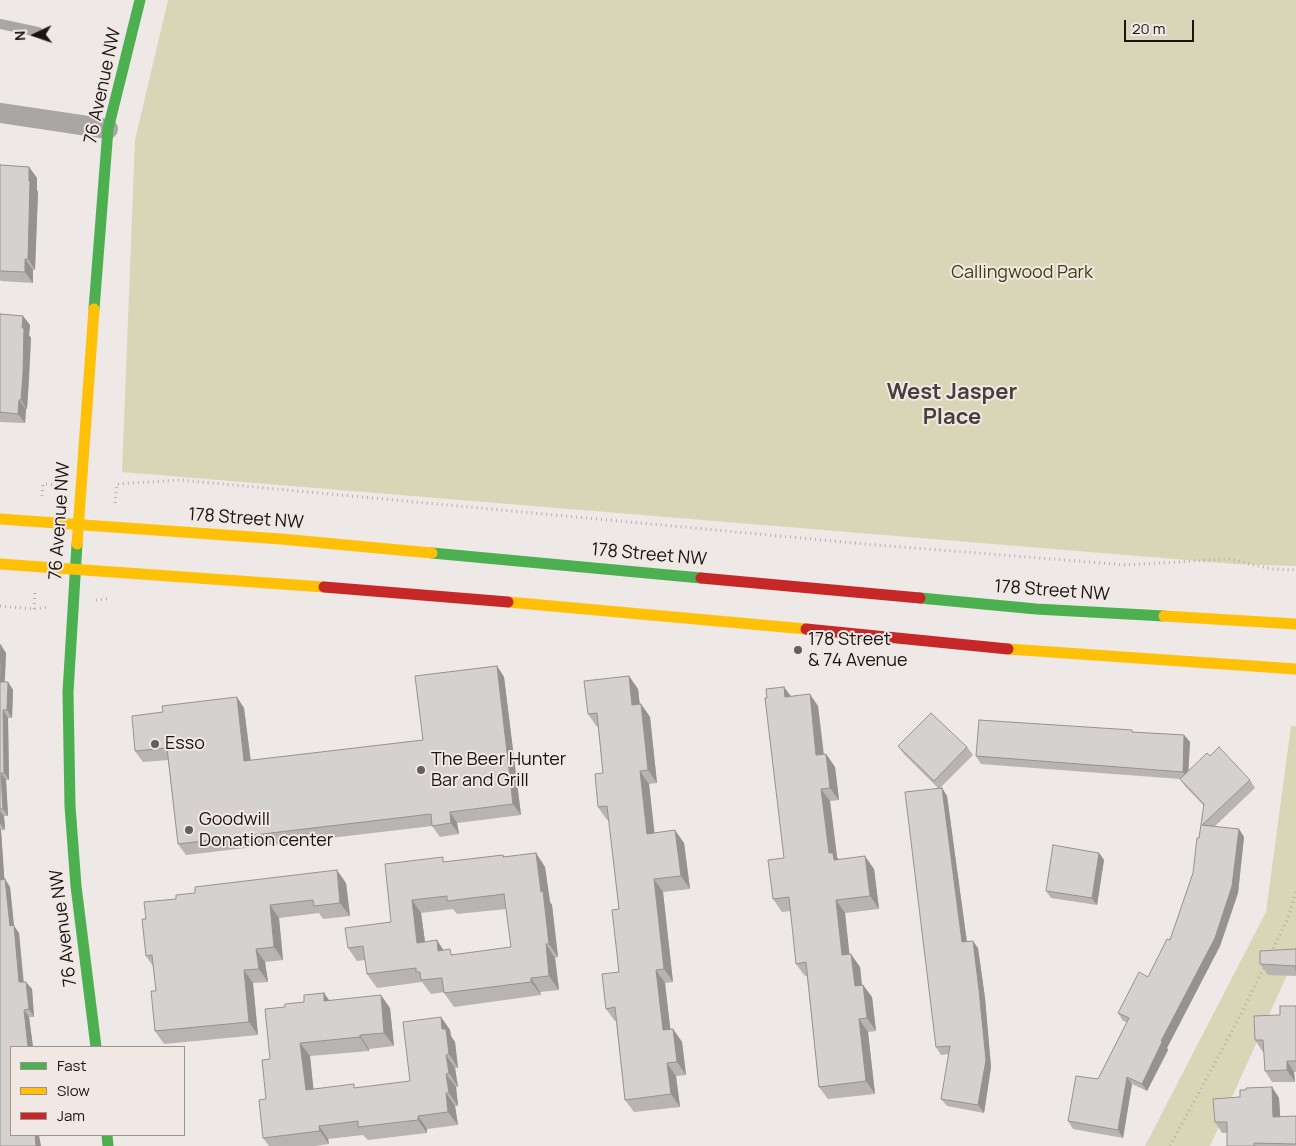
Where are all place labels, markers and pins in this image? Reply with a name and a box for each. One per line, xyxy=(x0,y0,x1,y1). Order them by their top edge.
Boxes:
place label: 178 Street & 74 Avenue xyxy=(808,629,907,672)
marker: 178 Street & 74 Avenue xyxy=(792,644,804,656)
place label: Esso xyxy=(165,733,205,755)
marker: Esso xyxy=(149,738,161,750)
place label: The Beer Hunter Bar and Grill xyxy=(431,749,566,792)
marker: The Beer Hunter Bar and Grill xyxy=(415,764,427,776)
place label: Goodwill Donation center xyxy=(199,809,333,852)
marker: Goodwill Donation center xyxy=(183,824,195,836)

